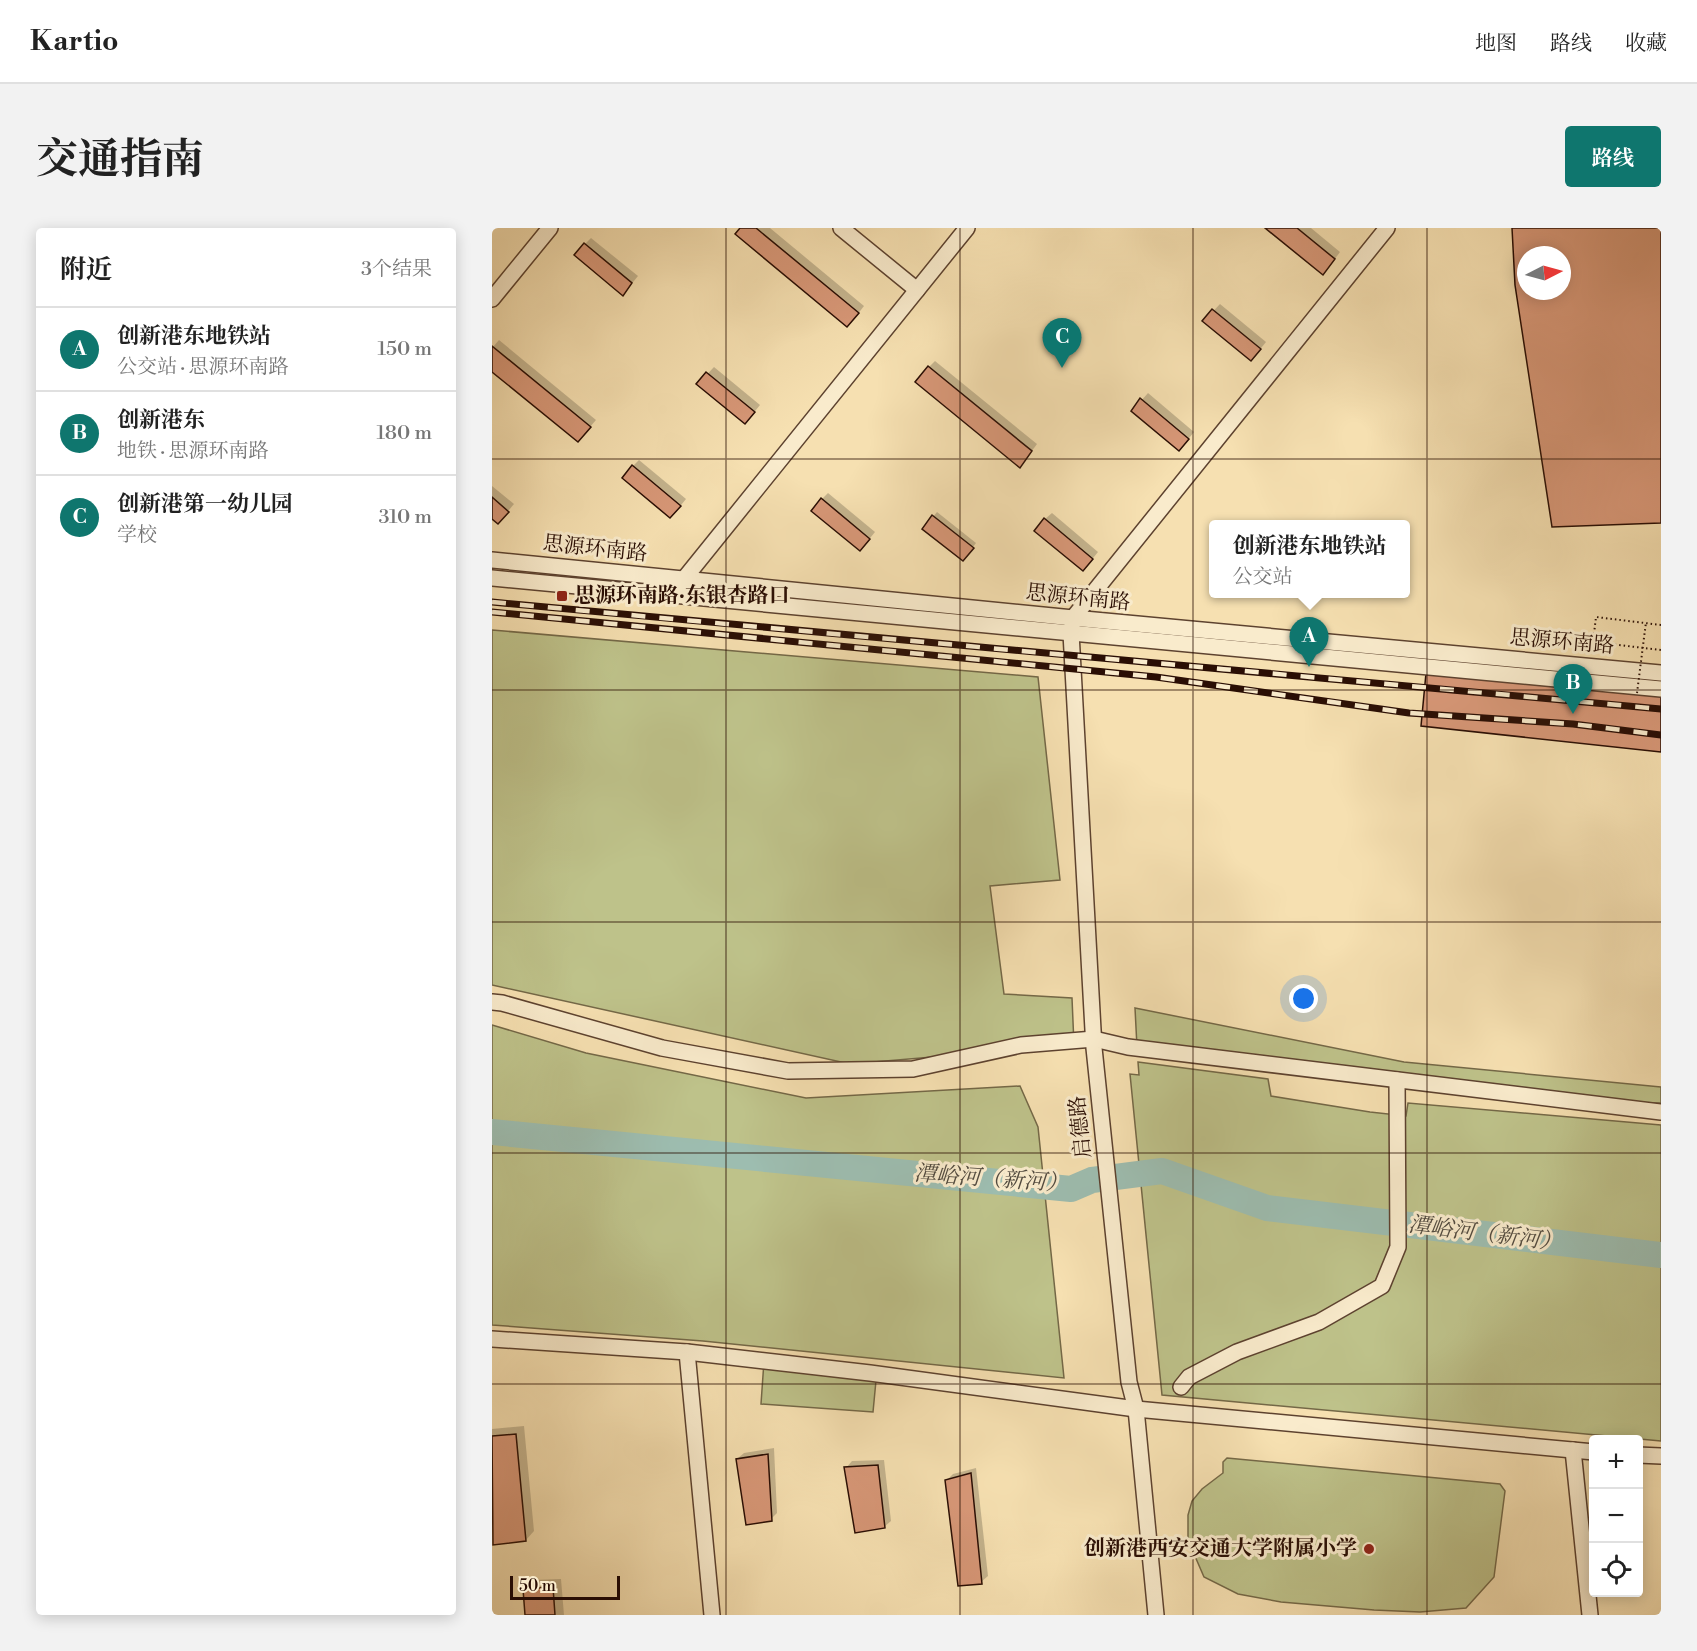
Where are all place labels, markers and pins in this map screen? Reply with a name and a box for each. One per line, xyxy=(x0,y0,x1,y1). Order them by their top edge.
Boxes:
pin: C xyxy=(1042,318,1082,368)
place label: 思源环南路·东银杏路口 xyxy=(574,583,790,609)
marker: 思源环南路·东银杏路口 xyxy=(555,589,569,603)
pin: A xyxy=(1290,618,1328,667)
pin: B xyxy=(1554,664,1592,714)
place label: 创新港西安交通大学附属小学 xyxy=(1084,1536,1357,1562)
marker: 创新港西安交通大学附属小学 xyxy=(1362,1542,1376,1556)

